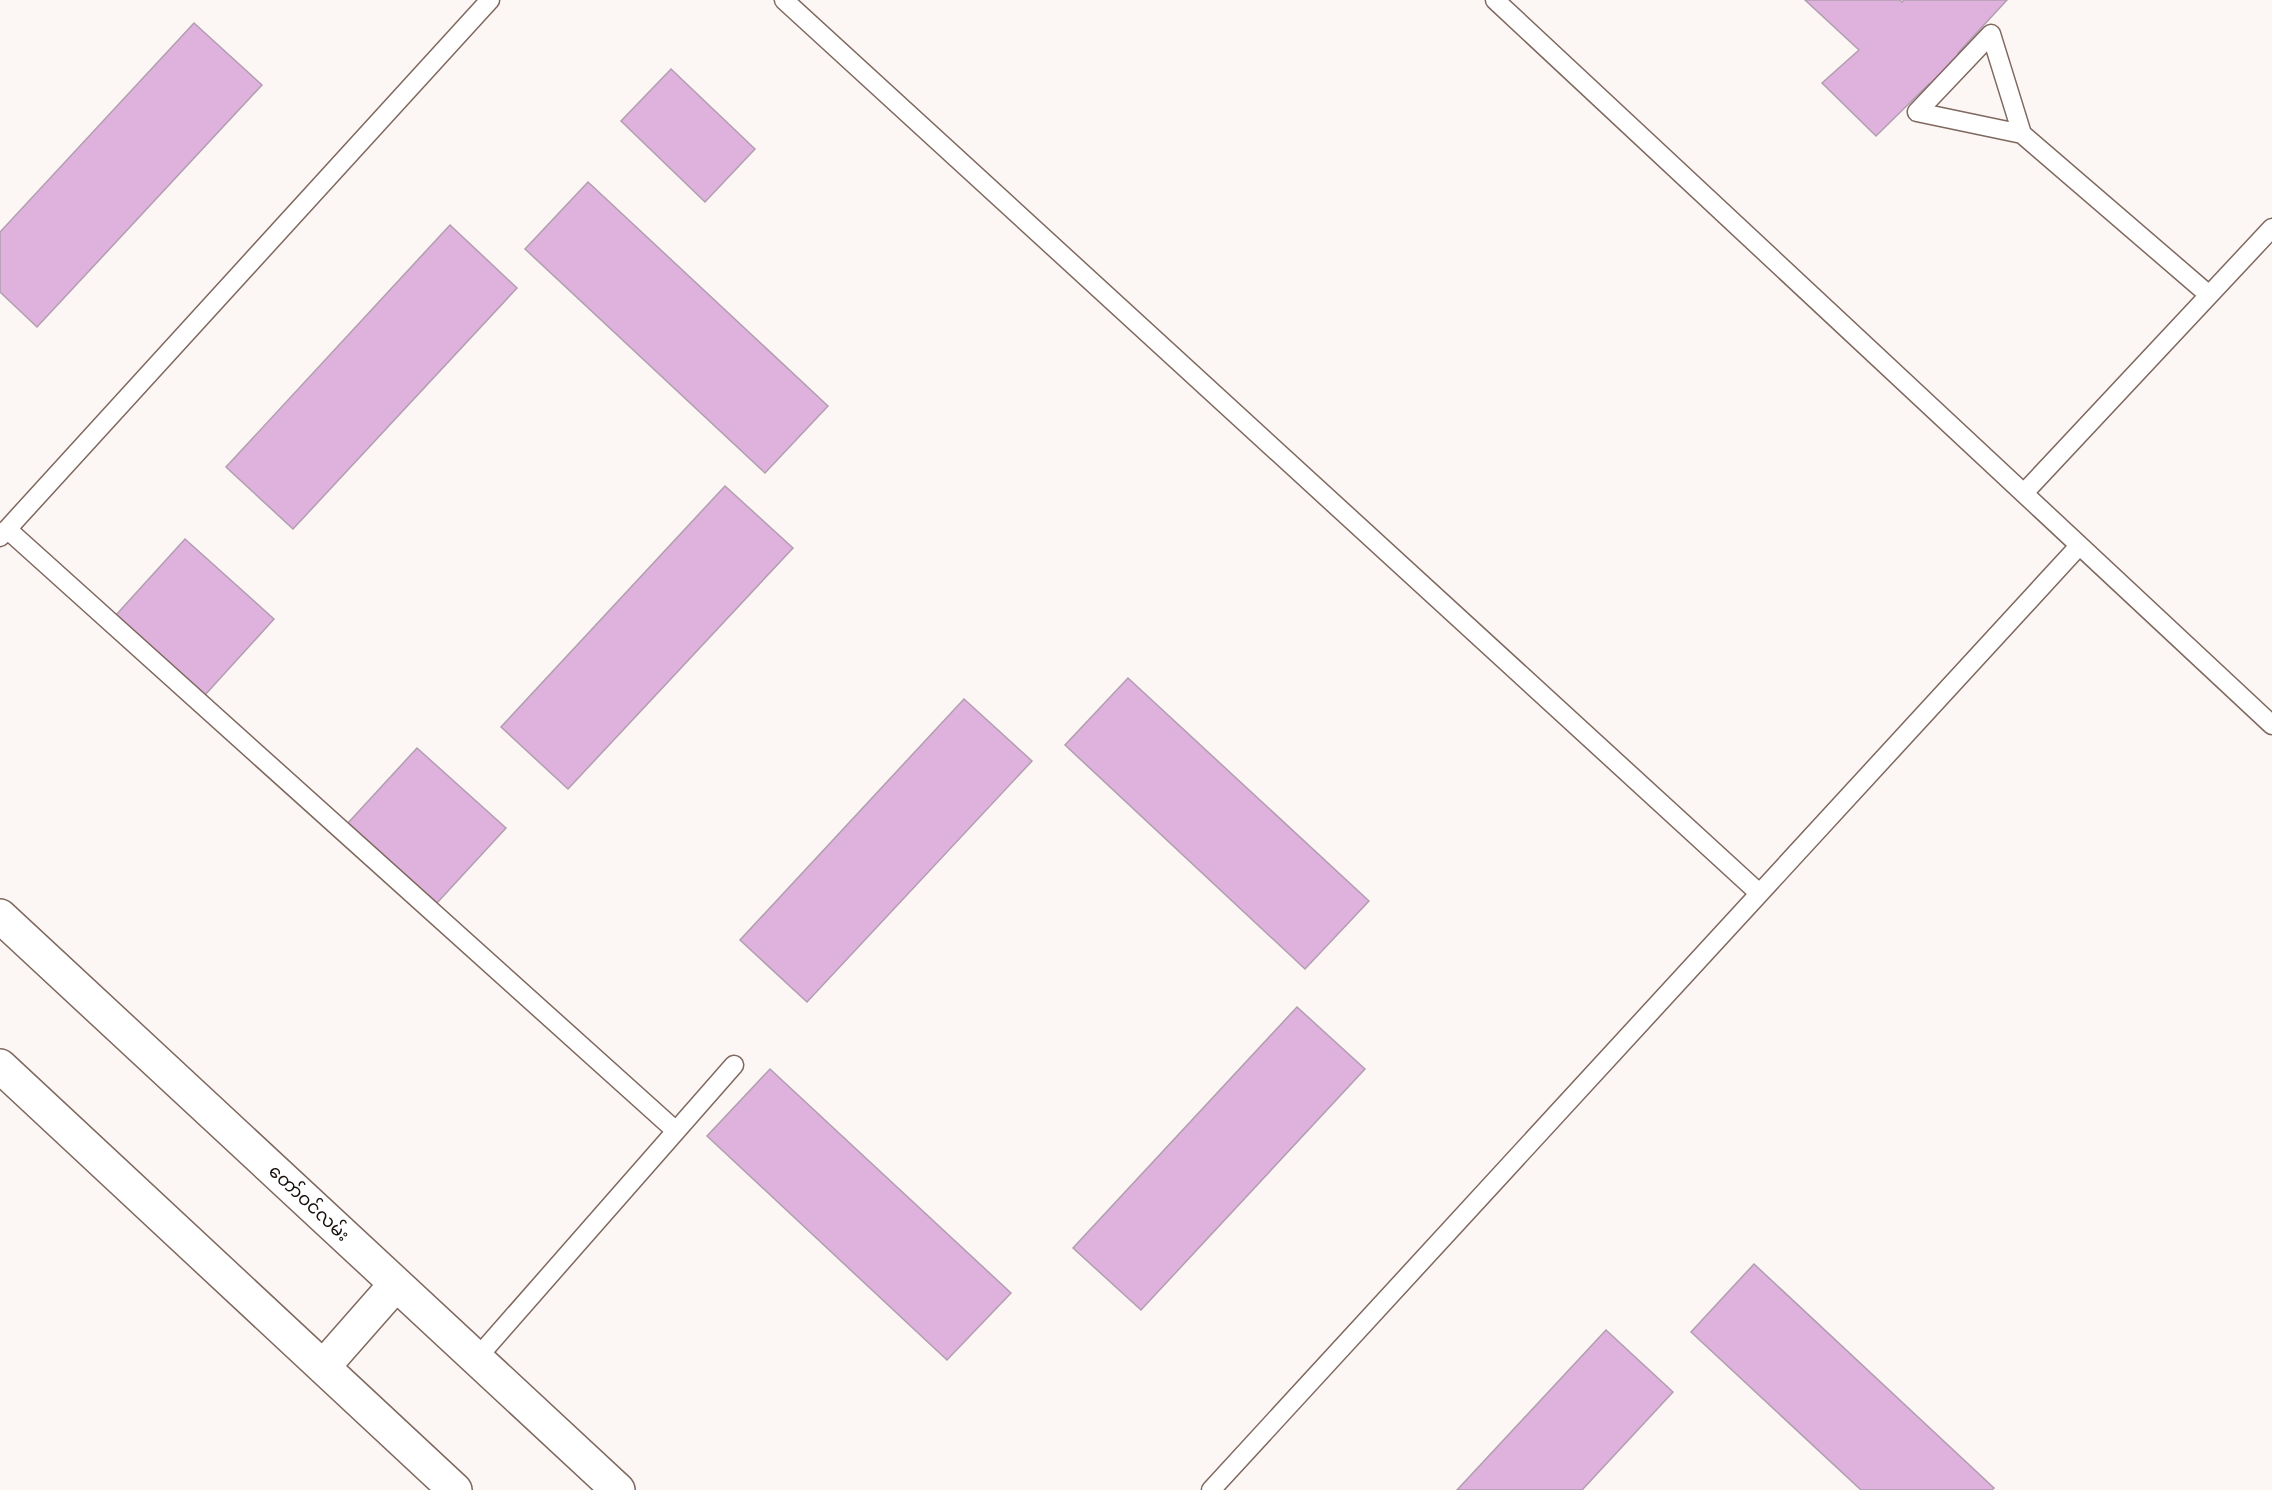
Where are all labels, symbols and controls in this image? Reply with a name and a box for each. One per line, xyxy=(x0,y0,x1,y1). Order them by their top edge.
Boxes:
street label: တော်ဝင်လမ်း xyxy=(264,1159,355,1246)

